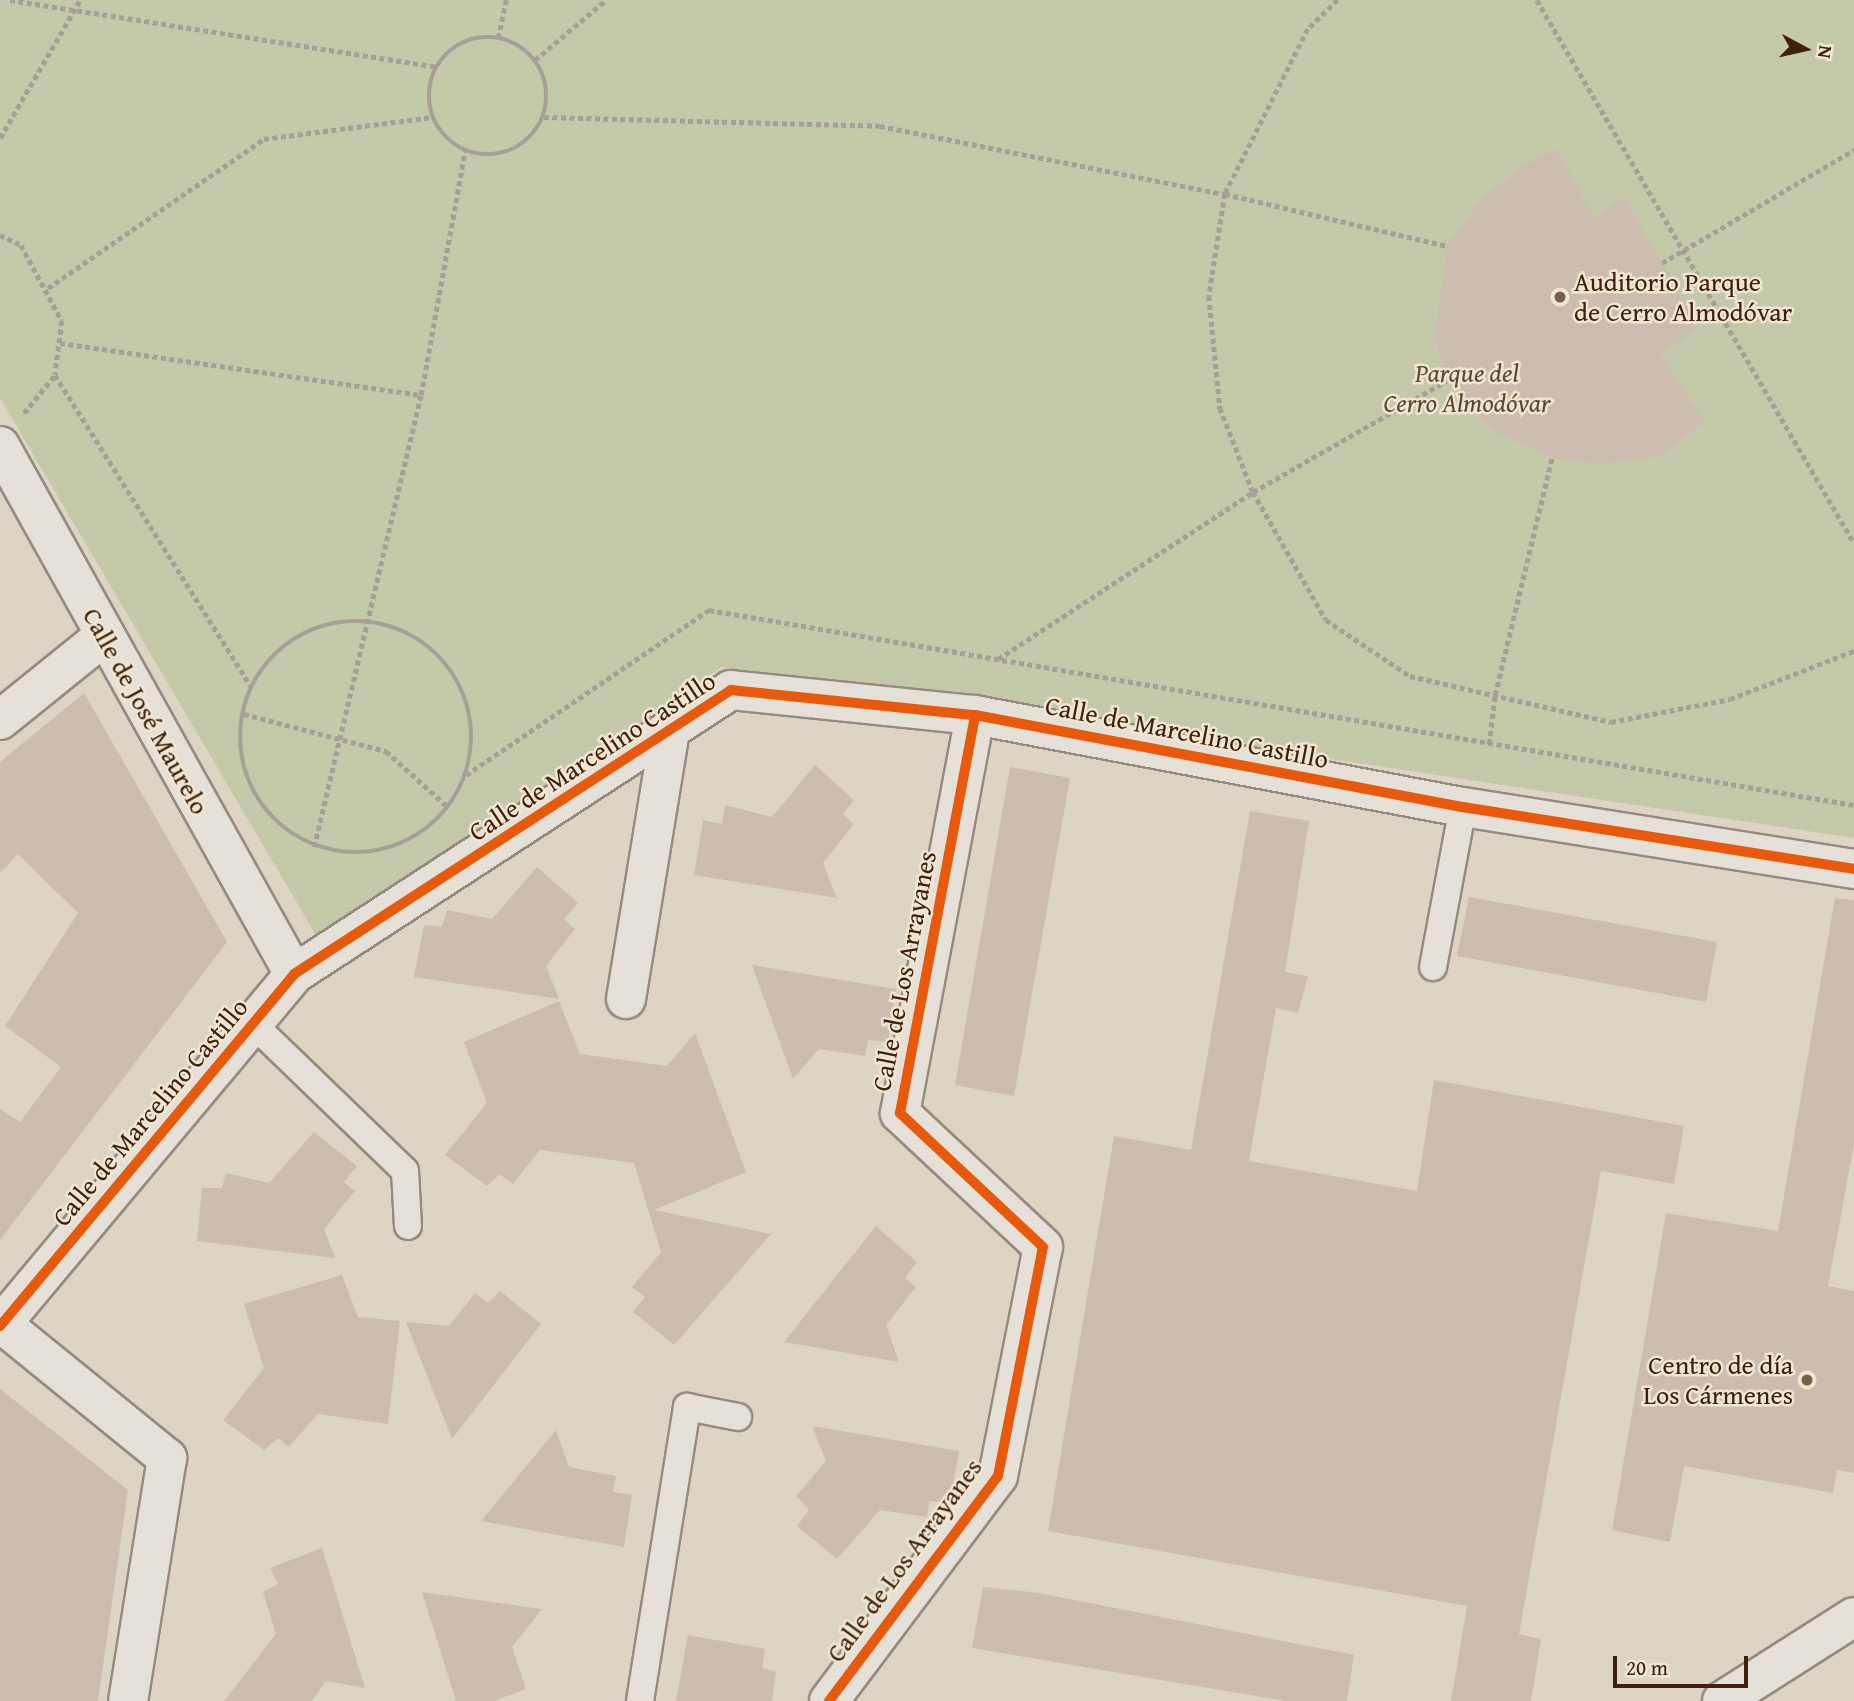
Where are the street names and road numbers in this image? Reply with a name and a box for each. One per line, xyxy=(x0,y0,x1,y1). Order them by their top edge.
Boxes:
street label: Calle de José Maurelo xyxy=(76,602,216,820)
street label: Calle de Marcelino Castillo xyxy=(463,665,721,847)
street label: Calle de Marcelino Castillo xyxy=(1043,689,1331,775)
street label: Calle de Los Arrayanes xyxy=(865,848,943,1094)
street label: Calle de Marcelino Castillo xyxy=(46,992,254,1232)
street label: Calle de Los Arrayanes xyxy=(820,1452,988,1668)

